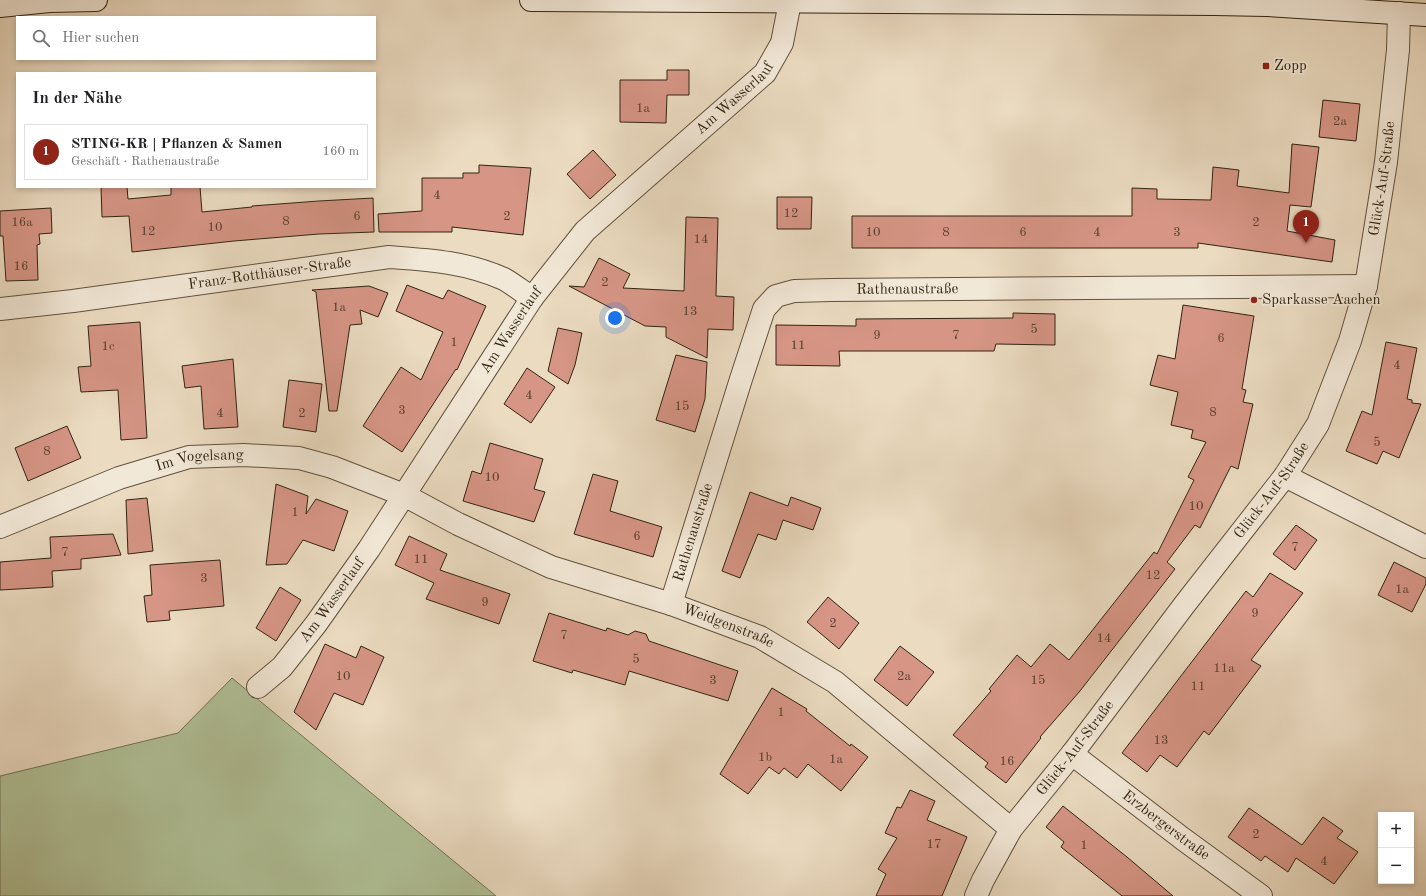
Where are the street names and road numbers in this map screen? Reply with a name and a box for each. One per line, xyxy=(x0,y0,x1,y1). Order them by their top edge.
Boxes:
street label: Am Wasserlauf xyxy=(693,59,778,138)
street label: Glück-Auf-Straße xyxy=(1367,120,1398,237)
street label: Franz-Rotthäuser-Straße xyxy=(187,255,352,292)
street label: Rathenaustraße xyxy=(856,282,959,297)
street label: Am Wasserlauf xyxy=(478,283,546,376)
street label: Glück-Auf-Straße xyxy=(1231,440,1312,542)
street label: Im Vogelsang xyxy=(154,448,244,474)
street label: Rathenaustraße xyxy=(671,481,716,583)
street label: Am Wasserlauf xyxy=(297,554,368,645)
street label: Weidgenstraße xyxy=(681,601,777,651)
street label: Glück-Auf-Straße xyxy=(1034,698,1117,798)
street label: Erzbergerstraße xyxy=(1119,788,1212,863)

